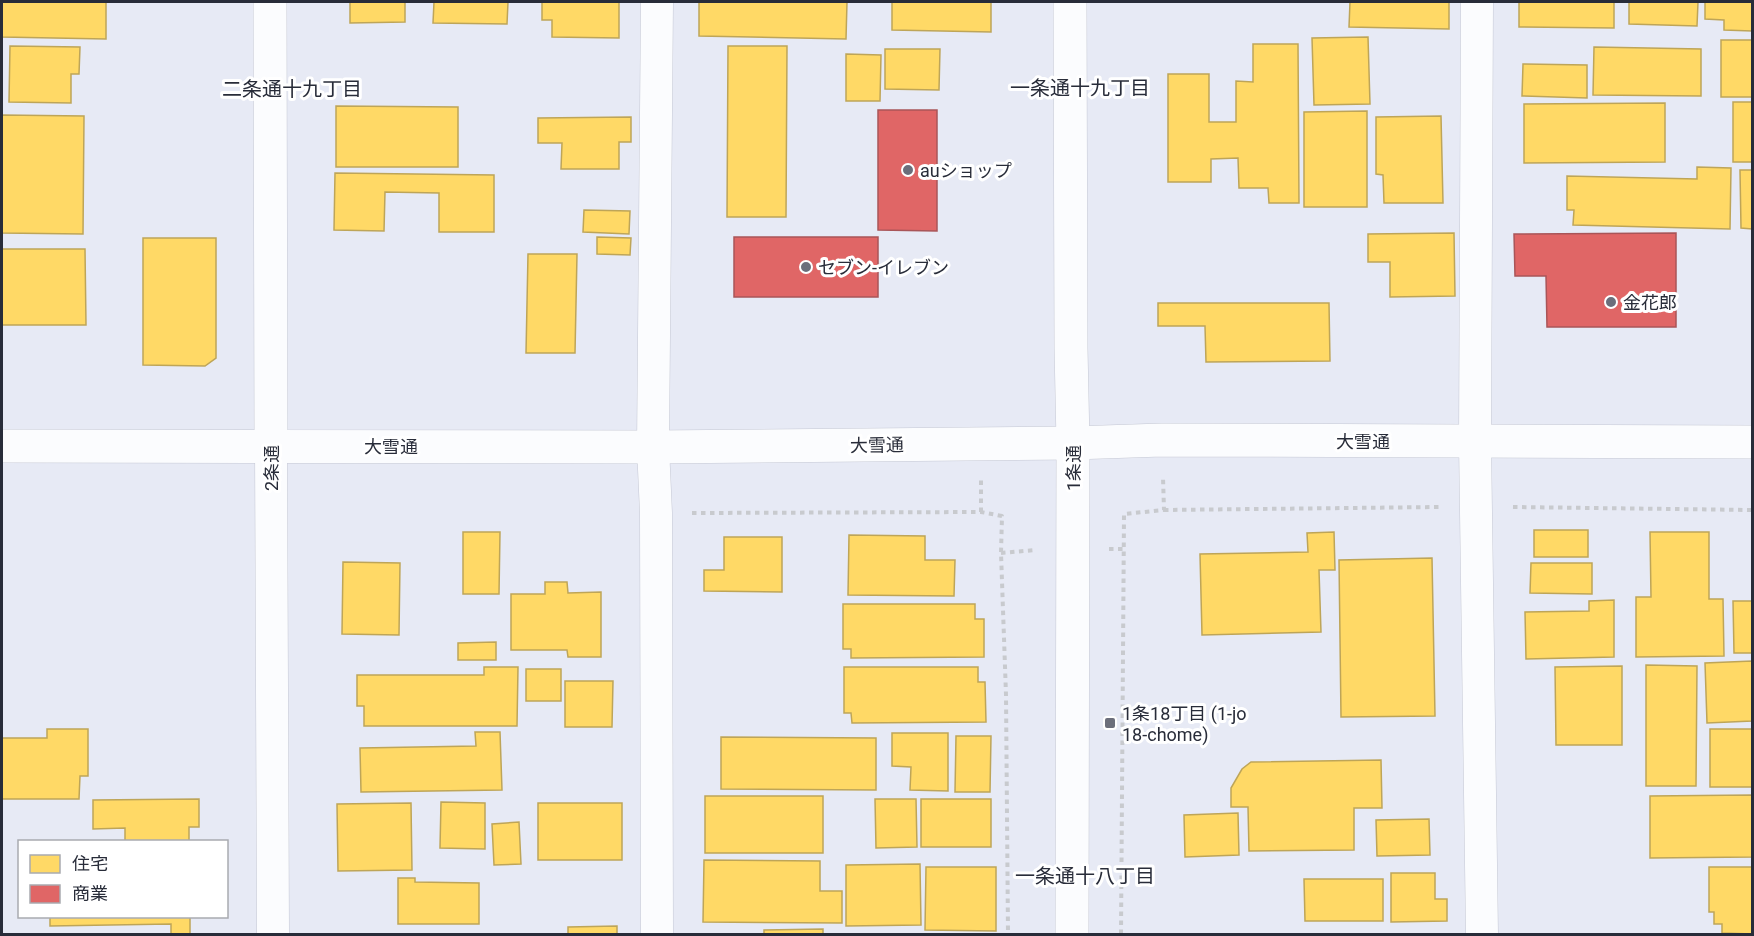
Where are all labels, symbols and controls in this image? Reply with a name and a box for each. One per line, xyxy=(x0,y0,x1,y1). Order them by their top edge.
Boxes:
district label: 一条通十九丁目 xyxy=(1010,76,1150,100)
district label: 二条通十九丁目 xyxy=(222,77,362,101)
place label: auショップ xyxy=(920,160,1012,181)
marker: auショップ xyxy=(901,163,915,177)
place label: セブン-イレブン xyxy=(818,257,949,278)
marker: セブン-イレブン xyxy=(799,260,813,274)
place label: 金花郎 xyxy=(1623,292,1677,313)
marker: 金花郎 xyxy=(1604,295,1618,309)
street label: 大雪通 xyxy=(1336,431,1390,452)
street label: 大雪通 xyxy=(850,434,904,456)
street label: 大雪通 xyxy=(364,436,418,457)
street label: 2条通 xyxy=(261,445,282,491)
street label: 1条通 xyxy=(1063,445,1084,491)
place label: 1条18丁目 (1-jo 18-chome) xyxy=(1122,703,1247,746)
marker: 1条18丁目 (1-jo 18-chome) xyxy=(1103,716,1117,730)
legend xyxy=(18,840,228,918)
text: 住宅 xyxy=(72,853,108,874)
district label: 一条通十八丁目 xyxy=(1015,864,1155,888)
text: 商業 xyxy=(72,883,108,904)

